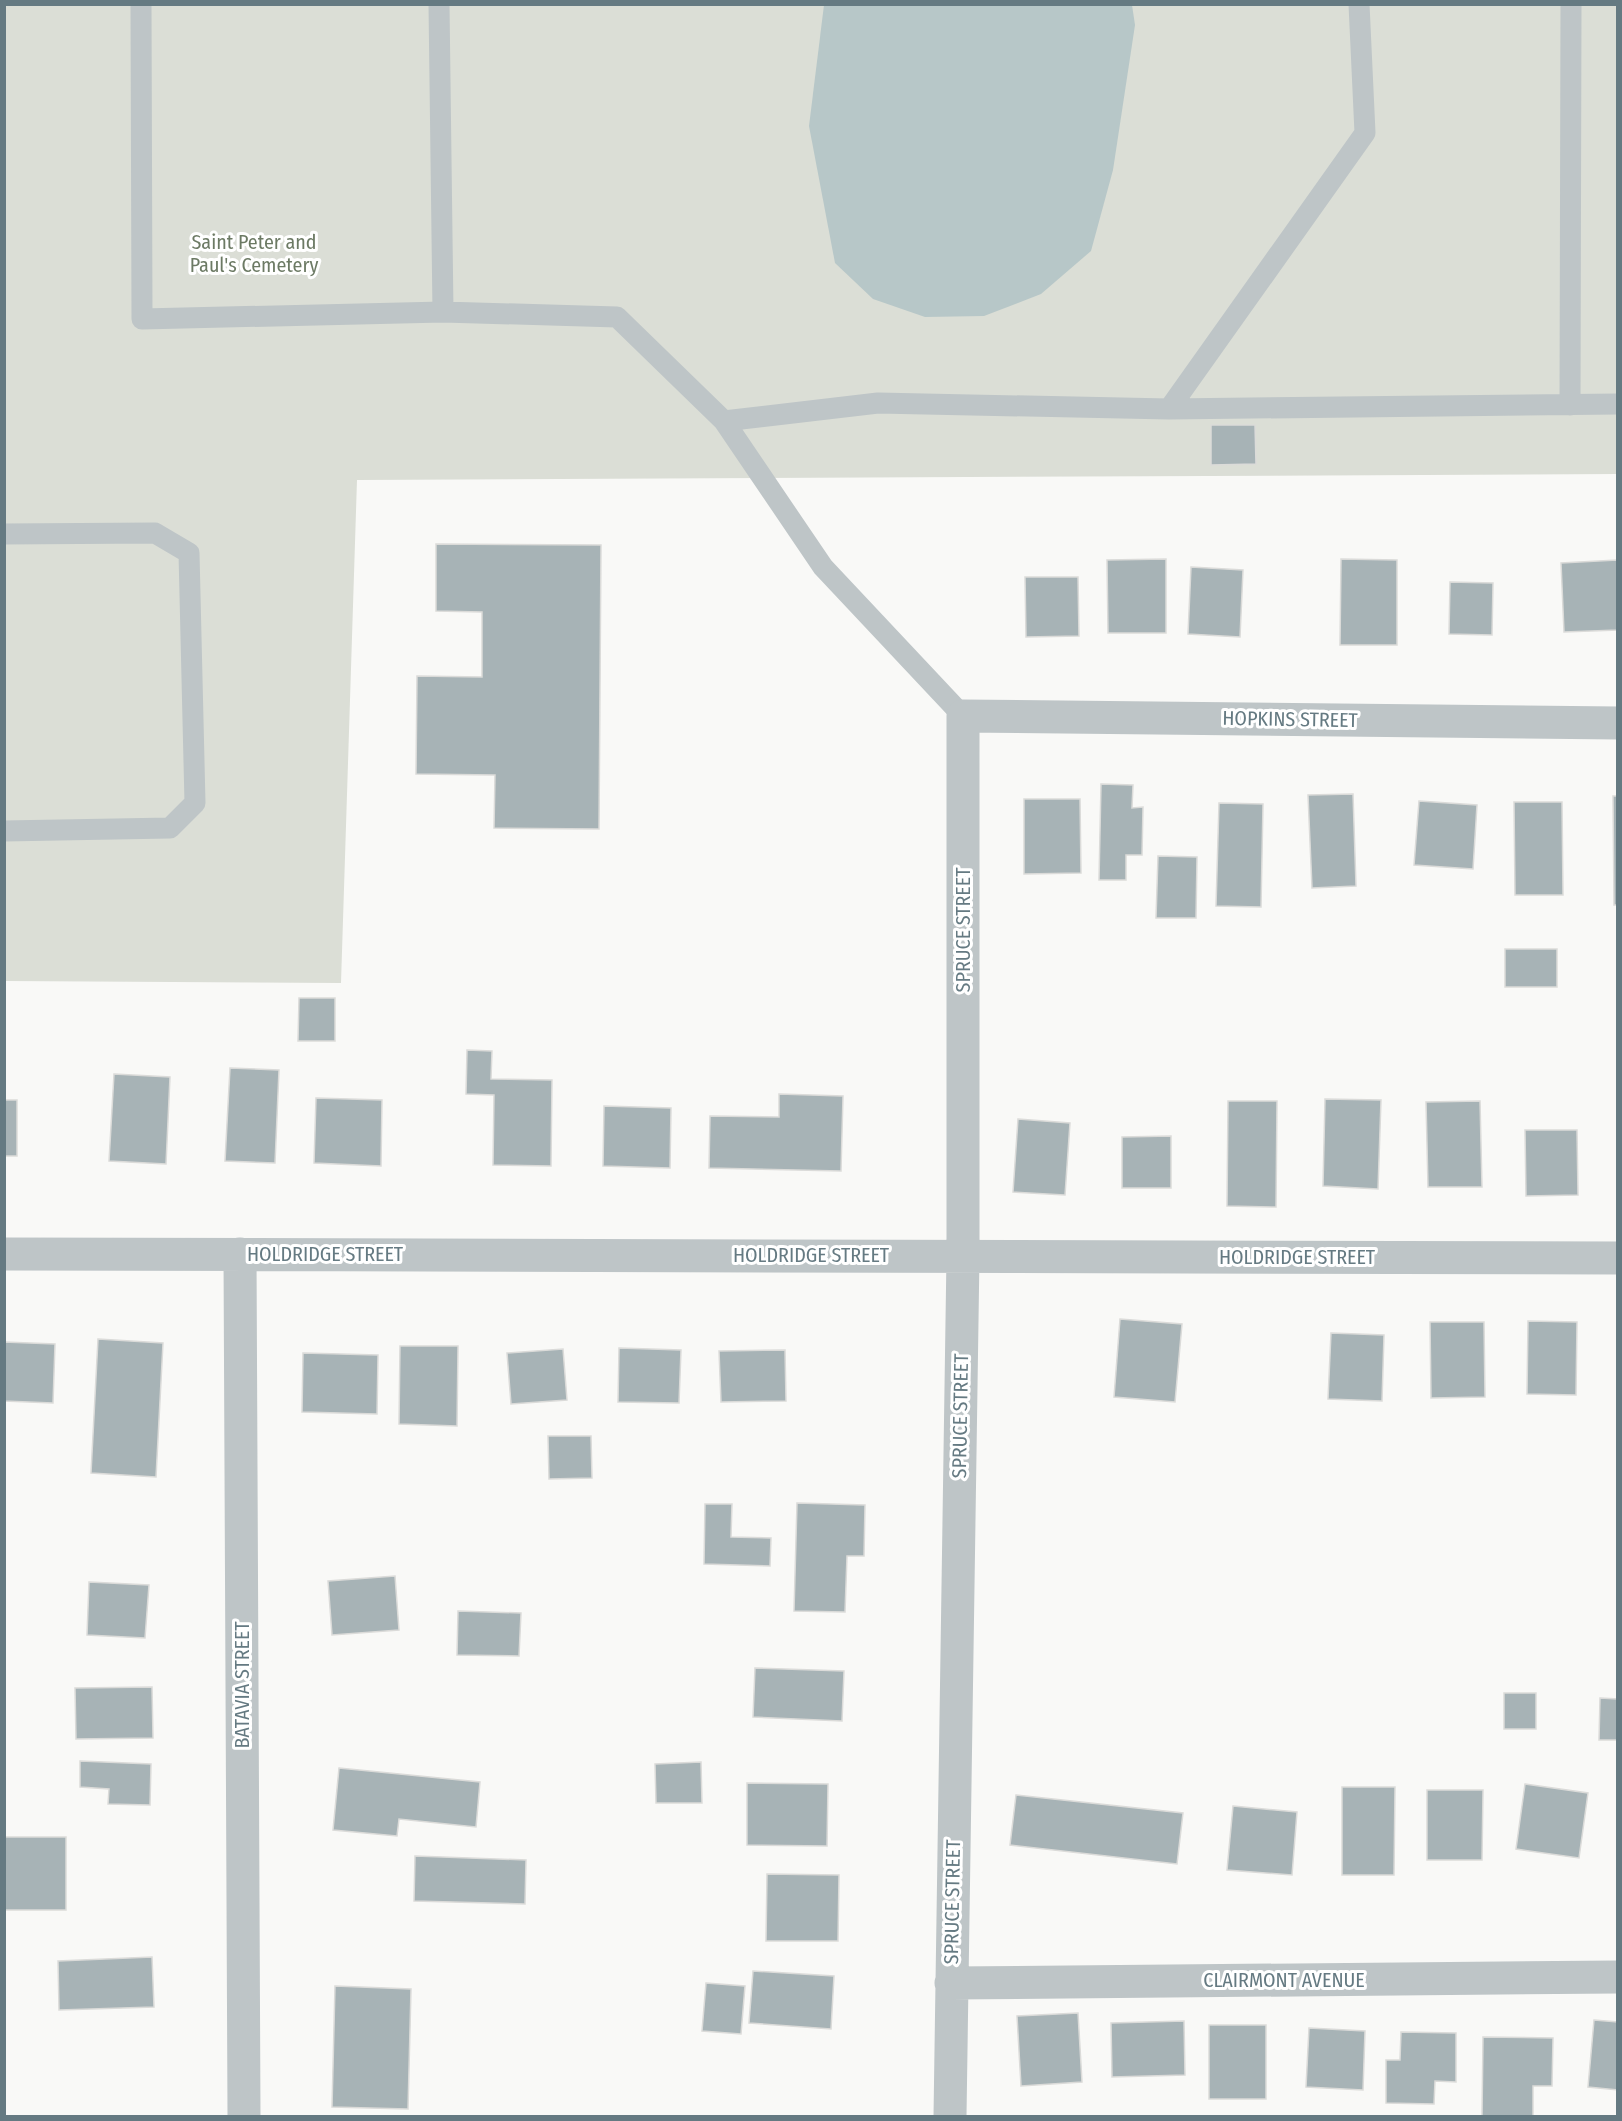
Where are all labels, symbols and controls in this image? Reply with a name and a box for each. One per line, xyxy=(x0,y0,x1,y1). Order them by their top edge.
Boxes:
park label: Saint Peter and Paul's Cemetery xyxy=(190,230,318,277)
street label: HOPKINS STREET xyxy=(1222,706,1359,732)
street label: SPRUCE STREET xyxy=(951,867,975,992)
street label: HOLDRIDGE STREET xyxy=(247,1242,404,1266)
street label: HOLDRIDGE STREET xyxy=(733,1243,890,1267)
street label: HOLDRIDGE STREET xyxy=(1219,1245,1376,1269)
street label: SPRUCE STREET xyxy=(947,1353,973,1479)
street label: BATAVIA STREET xyxy=(230,1621,254,1749)
street label: SPRUCE STREET xyxy=(939,1839,965,1965)
street label: CLAIRMONT AVENUE xyxy=(1203,1968,1365,1992)

